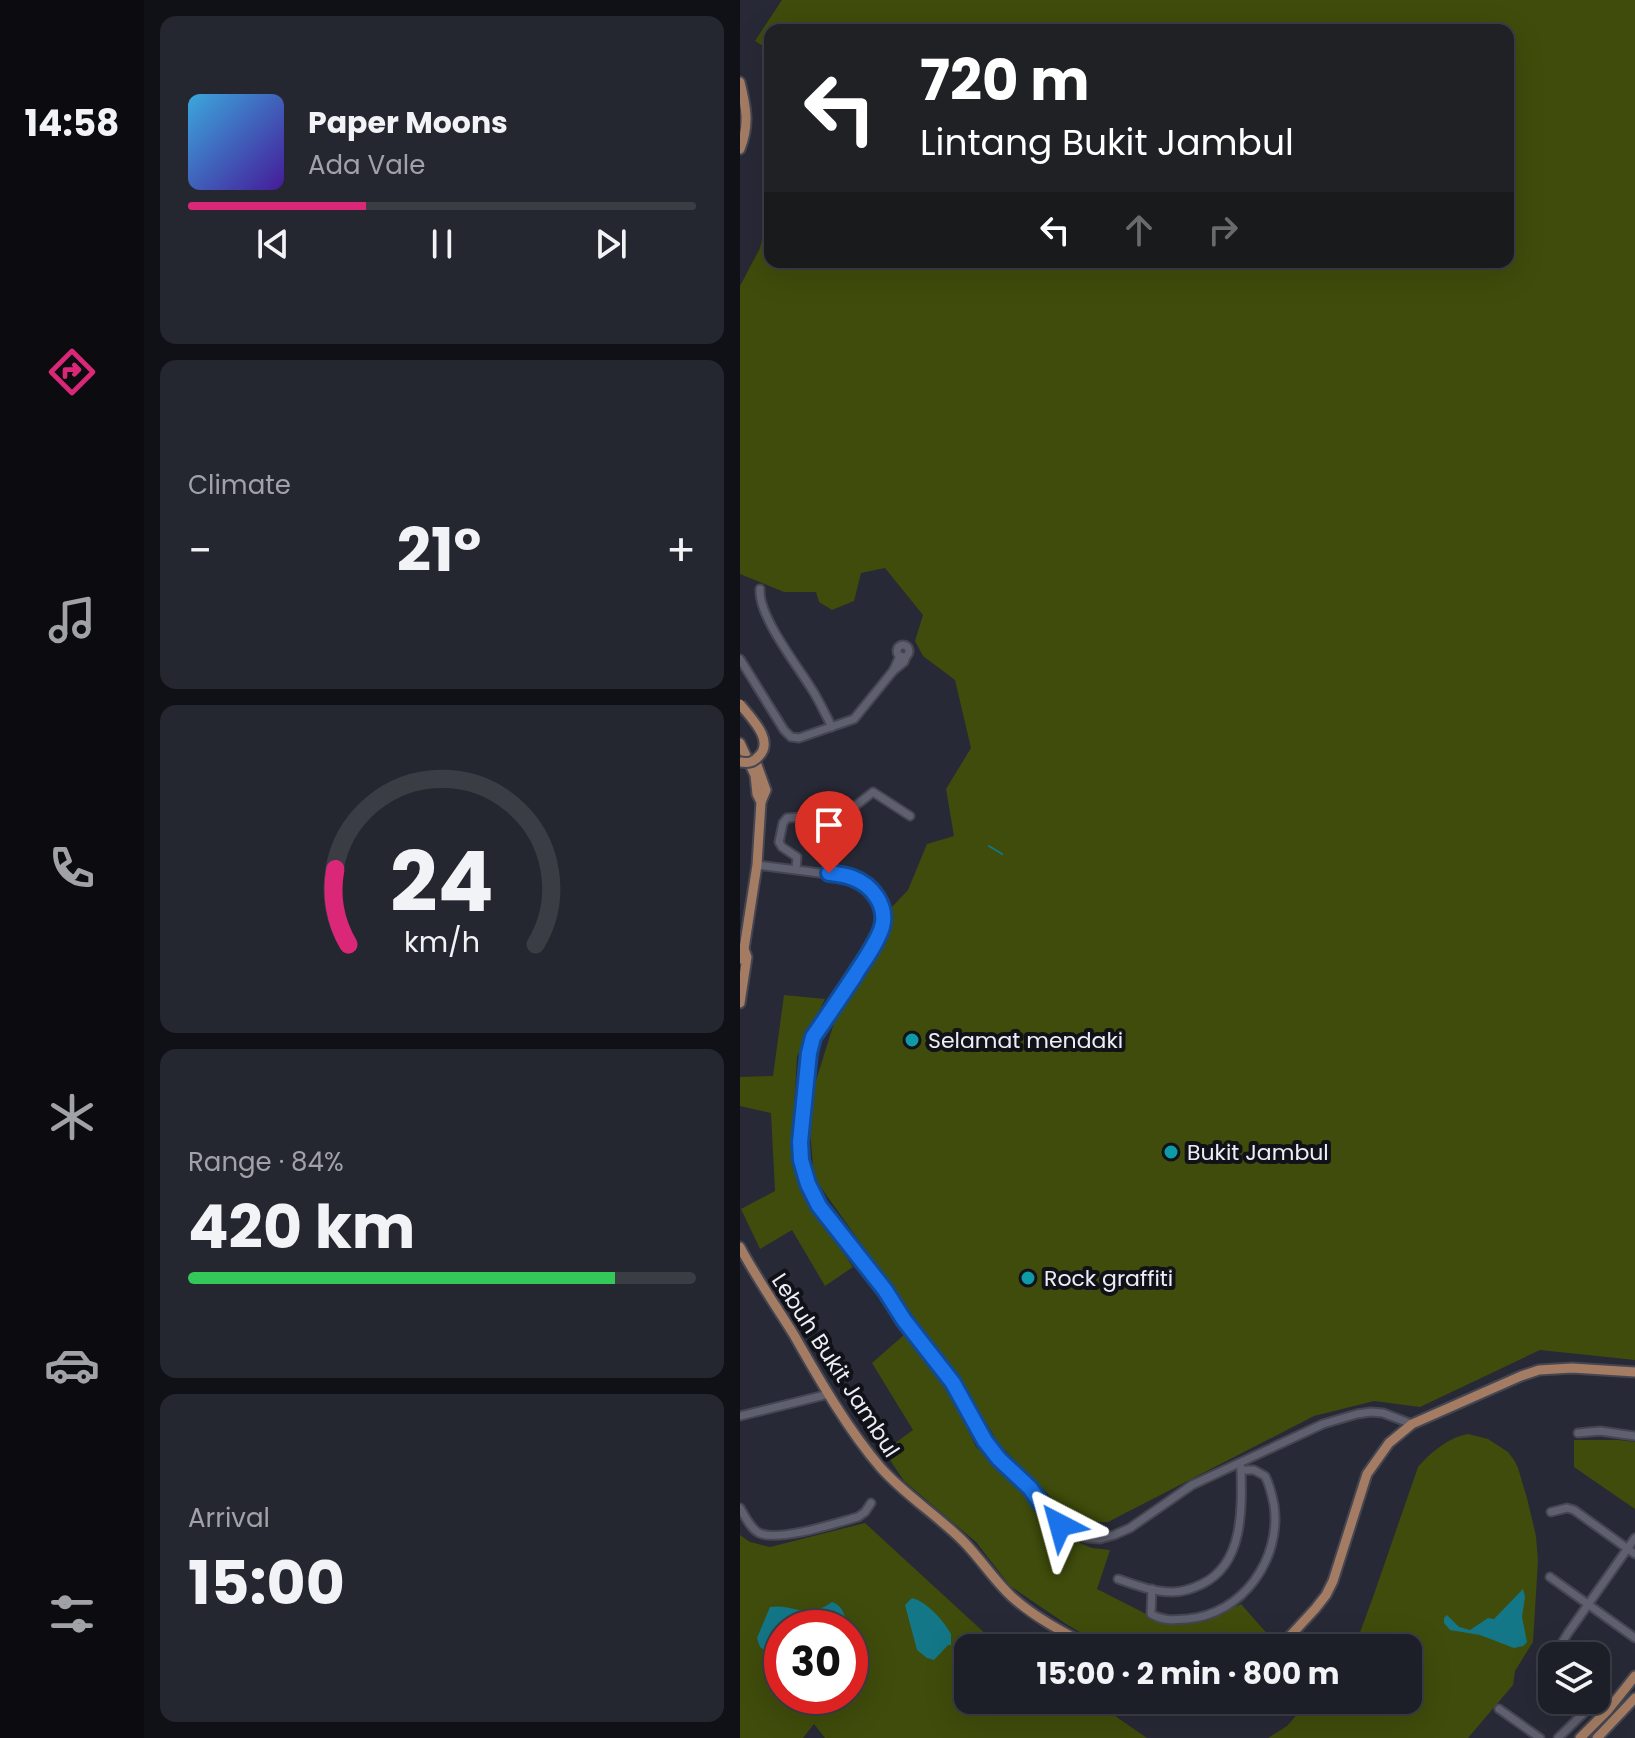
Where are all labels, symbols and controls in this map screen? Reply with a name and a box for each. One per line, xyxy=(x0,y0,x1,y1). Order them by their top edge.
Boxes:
text: 720 m xyxy=(920,41,1090,120)
icon: left xyxy=(788,56,892,160)
text: 14:58 xyxy=(25,98,119,149)
text: Paper Moons xyxy=(308,101,508,144)
text: Lintang Bukit Jambul xyxy=(920,117,1294,168)
text: Ada Vale xyxy=(308,147,425,183)
icon: left xyxy=(1033,208,1077,252)
icon: ahead xyxy=(1117,208,1161,252)
icon: right xyxy=(1201,208,1245,252)
icon: previous xyxy=(251,222,295,266)
icon: pause xyxy=(420,222,464,266)
icon: next xyxy=(589,222,633,266)
icon: directions xyxy=(44,344,100,400)
text: Climate xyxy=(188,467,291,503)
text: 21° xyxy=(397,508,481,592)
text: − xyxy=(188,520,212,581)
text: + xyxy=(666,520,696,581)
icon: music xyxy=(44,592,100,648)
pin xyxy=(795,791,863,873)
icon: arrive xyxy=(807,803,851,847)
text: 24 xyxy=(390,824,494,940)
icon: phone xyxy=(44,840,100,896)
text: km/h xyxy=(404,922,480,962)
place label: Selamat mendaki xyxy=(928,1025,1123,1056)
marker: Selamat mendaki xyxy=(903,1031,921,1049)
icon: climate xyxy=(44,1089,100,1145)
place label: Bukit Jambul xyxy=(1187,1137,1329,1168)
marker: Bukit Jambul xyxy=(1162,1143,1180,1161)
text: Range · 84% xyxy=(188,1144,344,1180)
text: 420 km xyxy=(188,1185,415,1269)
place label: Rock graffiti xyxy=(1044,1263,1173,1294)
street label: Lebuh Bukit Jambul xyxy=(764,1267,907,1463)
marker: Rock graffiti xyxy=(1019,1269,1037,1287)
icon: car xyxy=(44,1337,100,1393)
position arrow xyxy=(1018,1483,1102,1567)
text: Arrival xyxy=(188,1500,270,1536)
text: 15:00 xyxy=(188,1541,345,1625)
icon: filters xyxy=(44,1586,100,1642)
speed limit sign: 30 xyxy=(764,1610,868,1714)
map controls xyxy=(1538,1642,1610,1714)
button: layers xyxy=(1538,1642,1610,1714)
text: 15:00 · 2 min · 800 m xyxy=(1037,1652,1339,1695)

